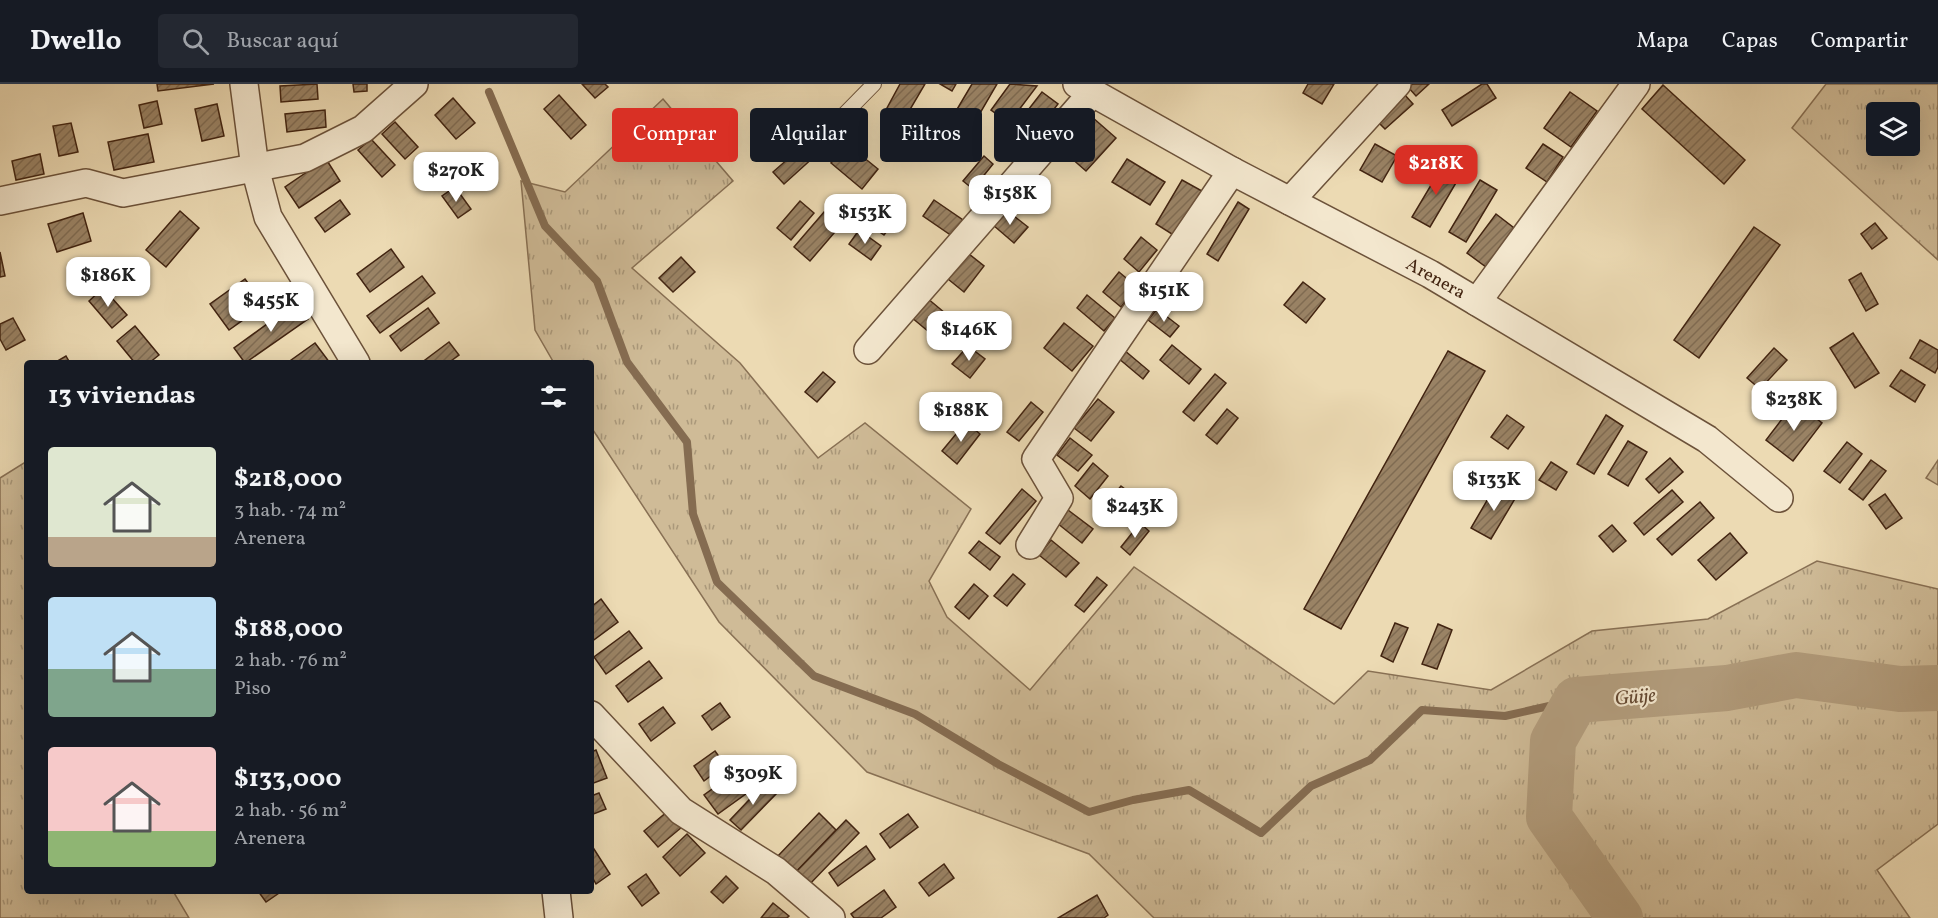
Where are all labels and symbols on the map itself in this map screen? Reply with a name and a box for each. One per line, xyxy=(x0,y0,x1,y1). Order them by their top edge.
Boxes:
pin: $218K xyxy=(1394,145,1478,196)
pin: $270K xyxy=(414,152,498,203)
pin: $158K xyxy=(968,175,1052,226)
pin: $153K xyxy=(823,194,907,245)
street label: Arenera xyxy=(1401,253,1470,306)
pin: $186K xyxy=(66,257,150,308)
pin: $151K xyxy=(1122,272,1206,323)
pin: $455K xyxy=(229,282,313,333)
pin: $146K xyxy=(927,311,1011,362)
pin: $238K xyxy=(1752,381,1836,432)
pin: $188K xyxy=(919,392,1003,443)
pin: $133K xyxy=(1452,461,1536,512)
pin: $243K xyxy=(1093,488,1177,539)
water label: Güije xyxy=(1614,682,1657,714)
pin: $309K xyxy=(711,755,795,806)

